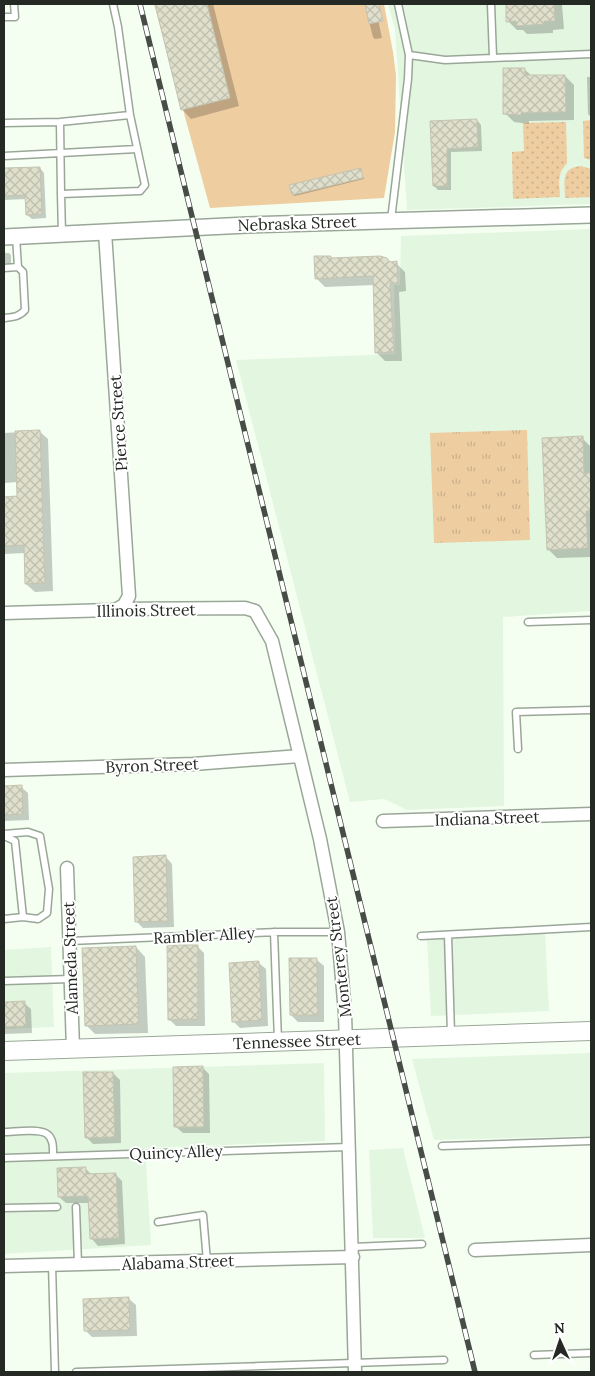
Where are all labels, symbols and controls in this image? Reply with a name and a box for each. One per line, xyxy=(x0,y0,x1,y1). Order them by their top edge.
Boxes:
street label: Nebraska Street xyxy=(237,211,358,235)
street label: Pierce Street xyxy=(105,373,131,472)
street label: Illinois Street xyxy=(96,599,197,621)
street label: Byron Street xyxy=(105,753,200,777)
street label: Indiana Street xyxy=(434,806,541,830)
street label: Monterey Street xyxy=(321,895,355,1019)
street label: Alameda Street xyxy=(58,900,82,1016)
street label: Rambler Alley xyxy=(153,922,256,948)
street label: Tennessee Street xyxy=(233,1029,362,1053)
street label: Quincy Alley xyxy=(129,1140,224,1164)
street label: Alabama Street xyxy=(121,1250,235,1274)
north arrow xyxy=(535,1316,585,1366)
text: N xyxy=(553,1319,565,1337)

